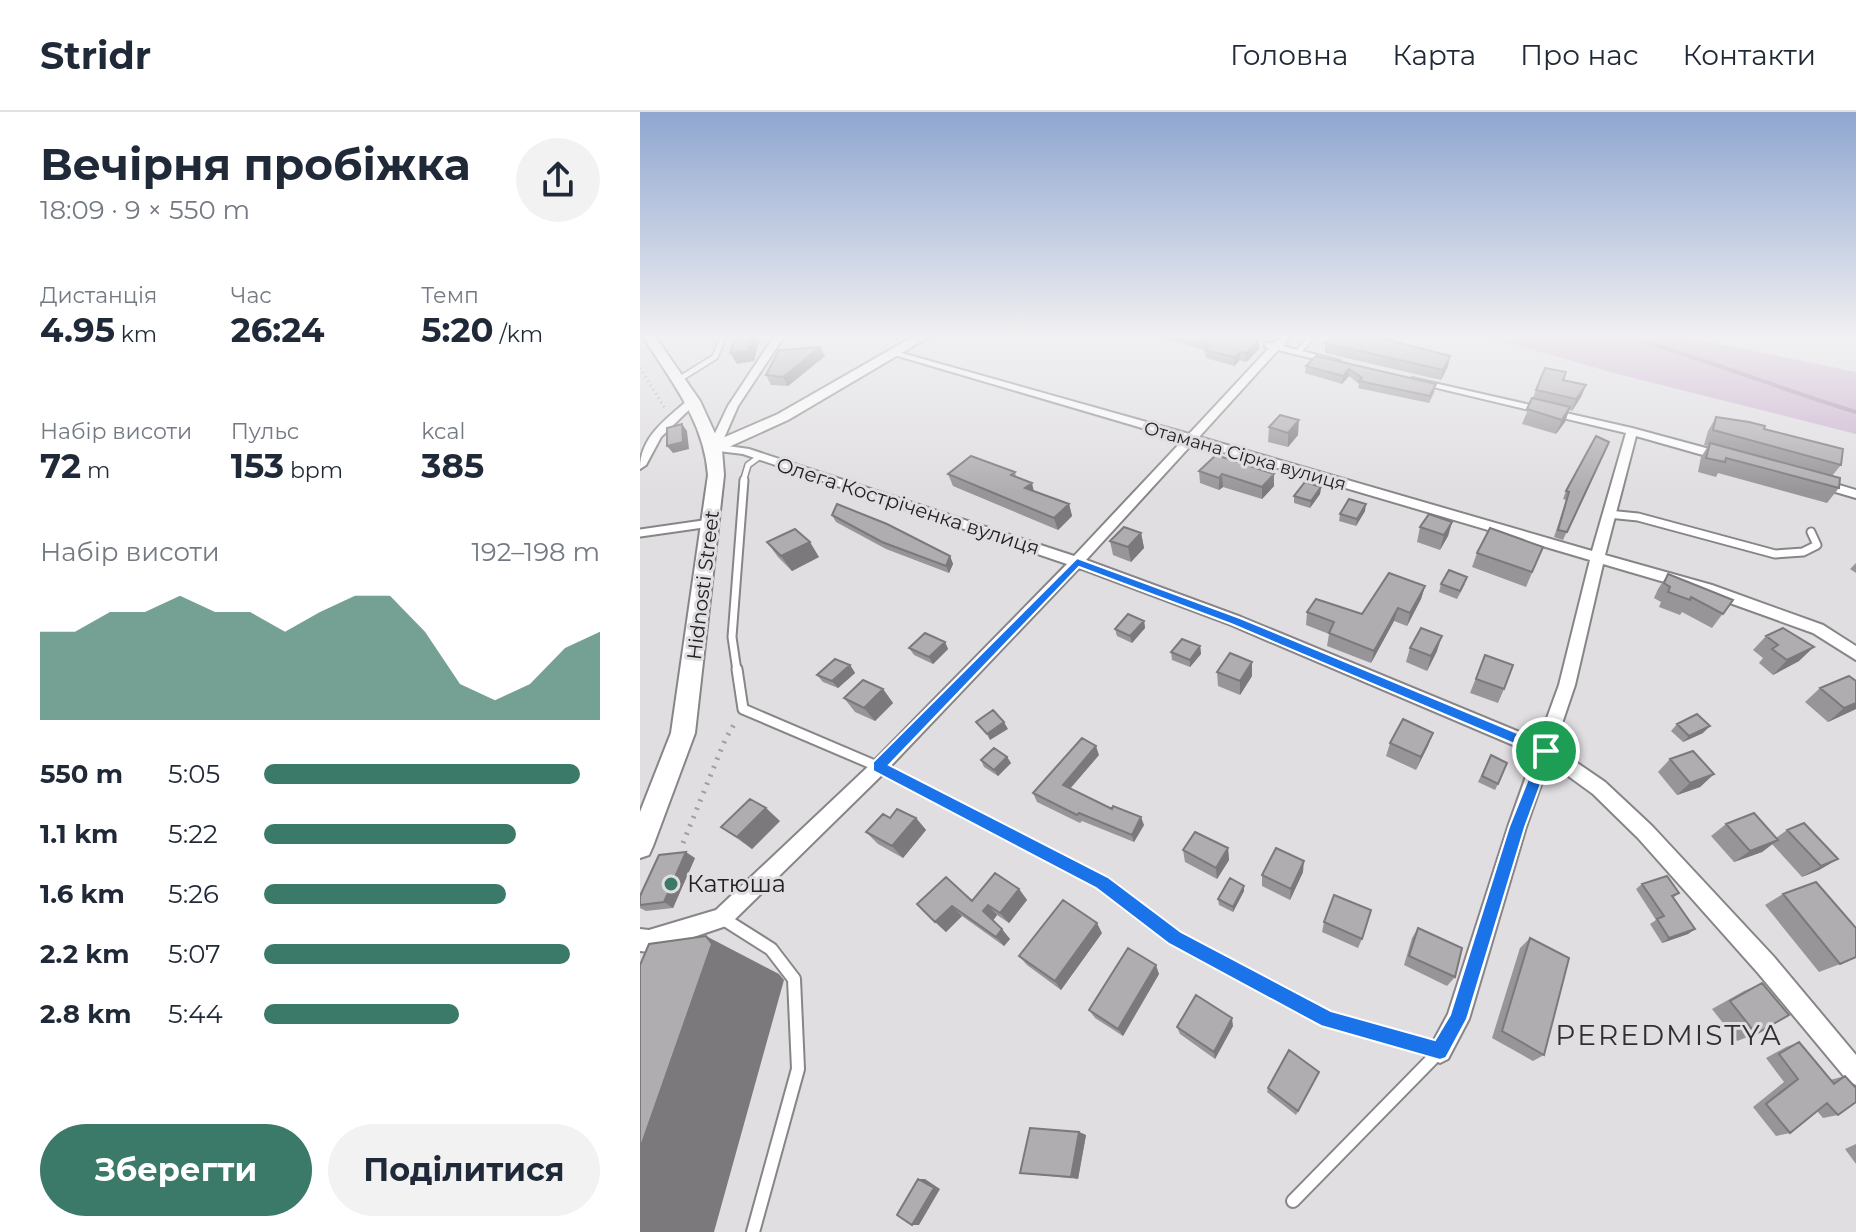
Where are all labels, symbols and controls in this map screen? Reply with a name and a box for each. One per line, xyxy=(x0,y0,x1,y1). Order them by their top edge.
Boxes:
text: Stridr xyxy=(40,32,151,79)
text: Головна xyxy=(1230,38,1348,72)
text: Карта xyxy=(1392,38,1476,72)
text: Про нас xyxy=(1520,38,1638,72)
text: Контакти xyxy=(1682,38,1816,72)
text: Вечірня пробіжка xyxy=(40,137,471,191)
button: share xyxy=(516,138,600,222)
text: 18:09 · 9 × 550 m xyxy=(40,194,250,226)
text: Дистанція xyxy=(40,282,157,309)
text: Час xyxy=(231,282,272,309)
text: Темп xyxy=(421,282,479,309)
text: 4.95 xyxy=(40,309,115,351)
text: 26:24 xyxy=(231,309,324,351)
text: 5:20 xyxy=(421,309,494,351)
text: km xyxy=(115,321,157,348)
text: /km xyxy=(494,321,543,348)
street label: Отамана Сірка вулиця xyxy=(1141,417,1349,495)
text: Набір висоти xyxy=(40,418,192,445)
text: Пульс xyxy=(231,418,299,445)
text: kcal xyxy=(421,418,465,445)
text: 72 xyxy=(40,445,81,487)
text: 153 xyxy=(231,445,284,487)
text: 385 xyxy=(421,445,484,487)
street label: Олега Костріченка вулиця xyxy=(773,452,1043,560)
text: m xyxy=(81,457,110,484)
text: bpm xyxy=(284,457,343,484)
street label: Hidnosti Street xyxy=(682,509,724,661)
text: Набір висоти xyxy=(40,536,220,568)
text: 192–198 m xyxy=(471,536,600,568)
pin xyxy=(1512,717,1580,785)
icon: arrive xyxy=(1524,729,1568,773)
text: 550 m xyxy=(40,758,123,790)
text: 5:05 xyxy=(168,758,220,790)
text: 1.1 km xyxy=(40,818,118,850)
text: 5:22 xyxy=(168,818,218,850)
place label: Катюша xyxy=(687,869,786,898)
marker: Катюша xyxy=(662,875,680,893)
text: 1.6 km xyxy=(40,878,125,910)
text: 5:26 xyxy=(168,878,219,910)
text: 2.2 km xyxy=(40,938,130,970)
text: 5:07 xyxy=(168,938,221,970)
text: 2.8 km xyxy=(40,998,131,1030)
text: 5:44 xyxy=(168,998,223,1030)
district label: PEREDMISTYA xyxy=(1555,1018,1783,1052)
button: Зберегти xyxy=(40,1124,312,1216)
button: Поділитися xyxy=(328,1124,600,1216)

